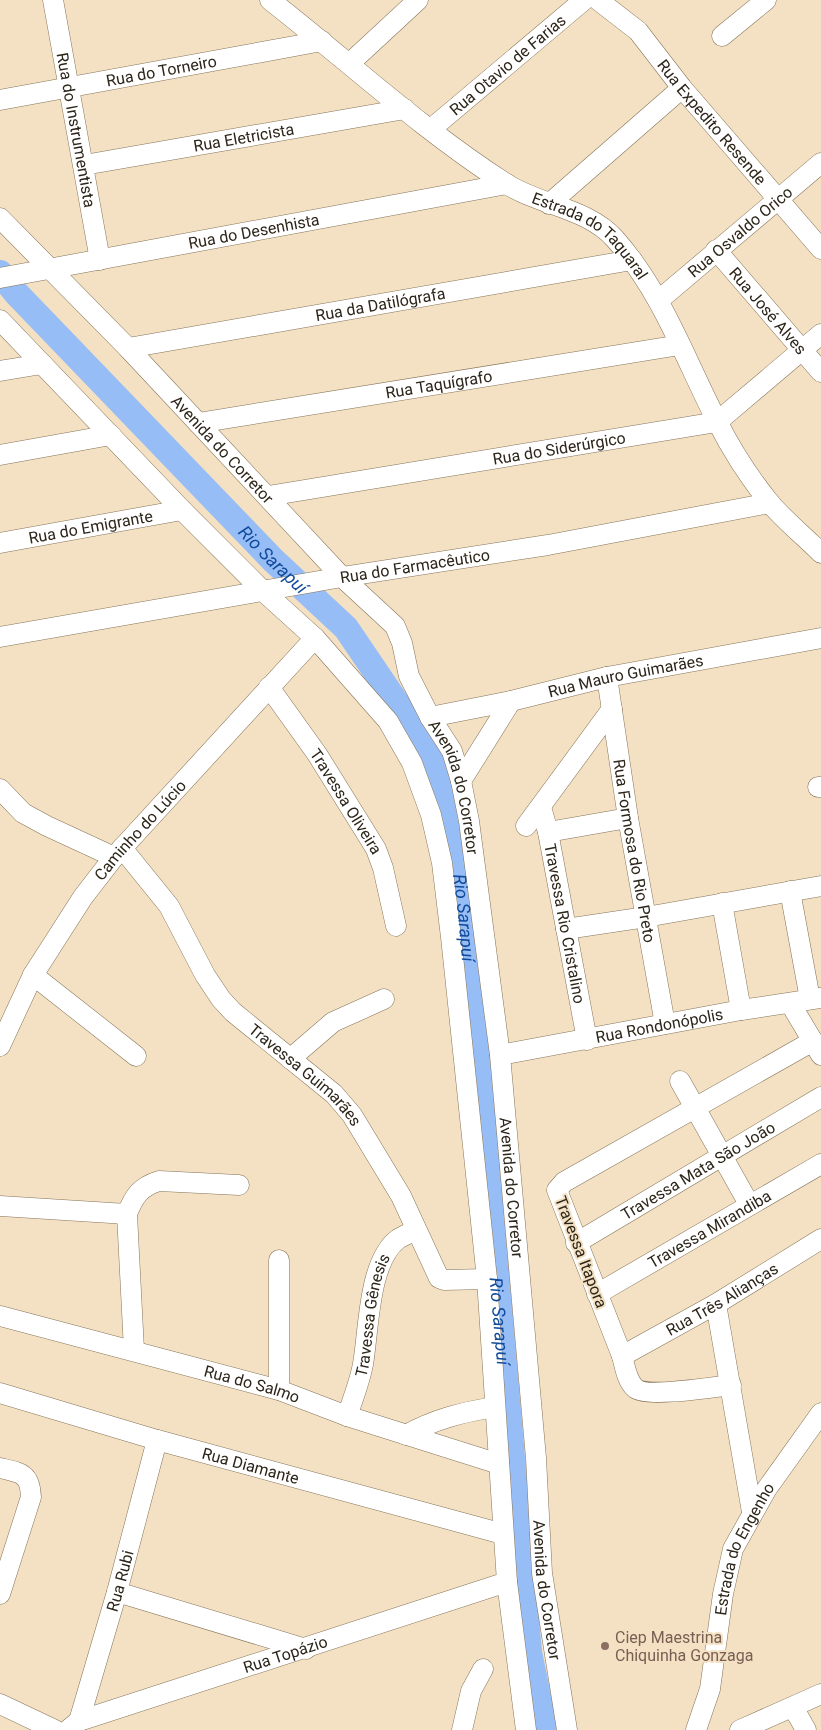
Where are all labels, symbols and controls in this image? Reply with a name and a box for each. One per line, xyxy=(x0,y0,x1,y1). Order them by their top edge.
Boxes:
street label: Rua Otavio de Farias xyxy=(446,10,569,119)
street label: Rua do Instrumentista xyxy=(53,51,100,209)
street label: Rua do Torneiro xyxy=(104,51,218,90)
street label: Rua Expedito Resende xyxy=(654,55,771,189)
street label: Rua Eletricista xyxy=(192,119,295,155)
street label: Rua Osvaldo Orico xyxy=(684,182,796,281)
street label: Estrada do Taquaral xyxy=(529,188,652,283)
street label: Rua do Desenhista xyxy=(187,210,321,252)
street label: Rua José Alves xyxy=(726,263,811,358)
street label: Rua da Datilógrafa xyxy=(314,283,447,325)
street label: Rua Taquígrafo xyxy=(384,366,494,402)
street label: Avenida do Corretor xyxy=(167,391,278,508)
street label: Rua do Siderúrgico xyxy=(491,428,627,468)
street label: Rua do Emigrante xyxy=(27,506,154,547)
water label: Rio Sarapuí xyxy=(235,521,314,599)
street label: Rua do Farmacêutico xyxy=(339,545,491,587)
street label: Rua Mauro Guimarães xyxy=(546,650,705,701)
street label: Avenida do Corretor xyxy=(425,716,483,856)
street label: Travessa Oliveira xyxy=(307,745,386,857)
street label: Rua Formosa do Rio Preto xyxy=(610,758,660,944)
street label: Caminho do Lúcio xyxy=(90,776,190,884)
street label: Travessa Rio Cristalino xyxy=(541,842,589,1005)
water label: Rio Sarapuí xyxy=(450,873,480,965)
street label: Rua Rondonópolis xyxy=(594,1004,725,1046)
street label: Travessa Guimarães xyxy=(245,1019,366,1129)
street label: Avenida do Corretor xyxy=(496,1116,528,1259)
street label: Travessa Mata São João xyxy=(618,1117,778,1223)
street label: Travessa Mirandiba xyxy=(644,1186,774,1272)
street label: Travessa Itapora xyxy=(551,1193,611,1311)
street label: Travessa Gênesis xyxy=(351,1250,393,1379)
street label: Rua Três Alianças xyxy=(662,1258,781,1339)
water label: Rio Sarapuí xyxy=(486,1276,515,1369)
street label: Rua do Salmo xyxy=(202,1361,303,1407)
street label: Rua Diamante xyxy=(200,1443,301,1488)
street label: Estrada do Engenho xyxy=(711,1479,778,1617)
street label: Avenida do Corretor xyxy=(530,1519,565,1662)
street label: Rua Rubi xyxy=(102,1548,137,1614)
place label: Ciep Maestrina Chiquinha Gonzaga xyxy=(615,1628,753,1665)
street label: Rua Topázio xyxy=(241,1631,330,1677)
marker: Ciep Maestrina Chiquinha Gonzaga xyxy=(599,1640,611,1652)

